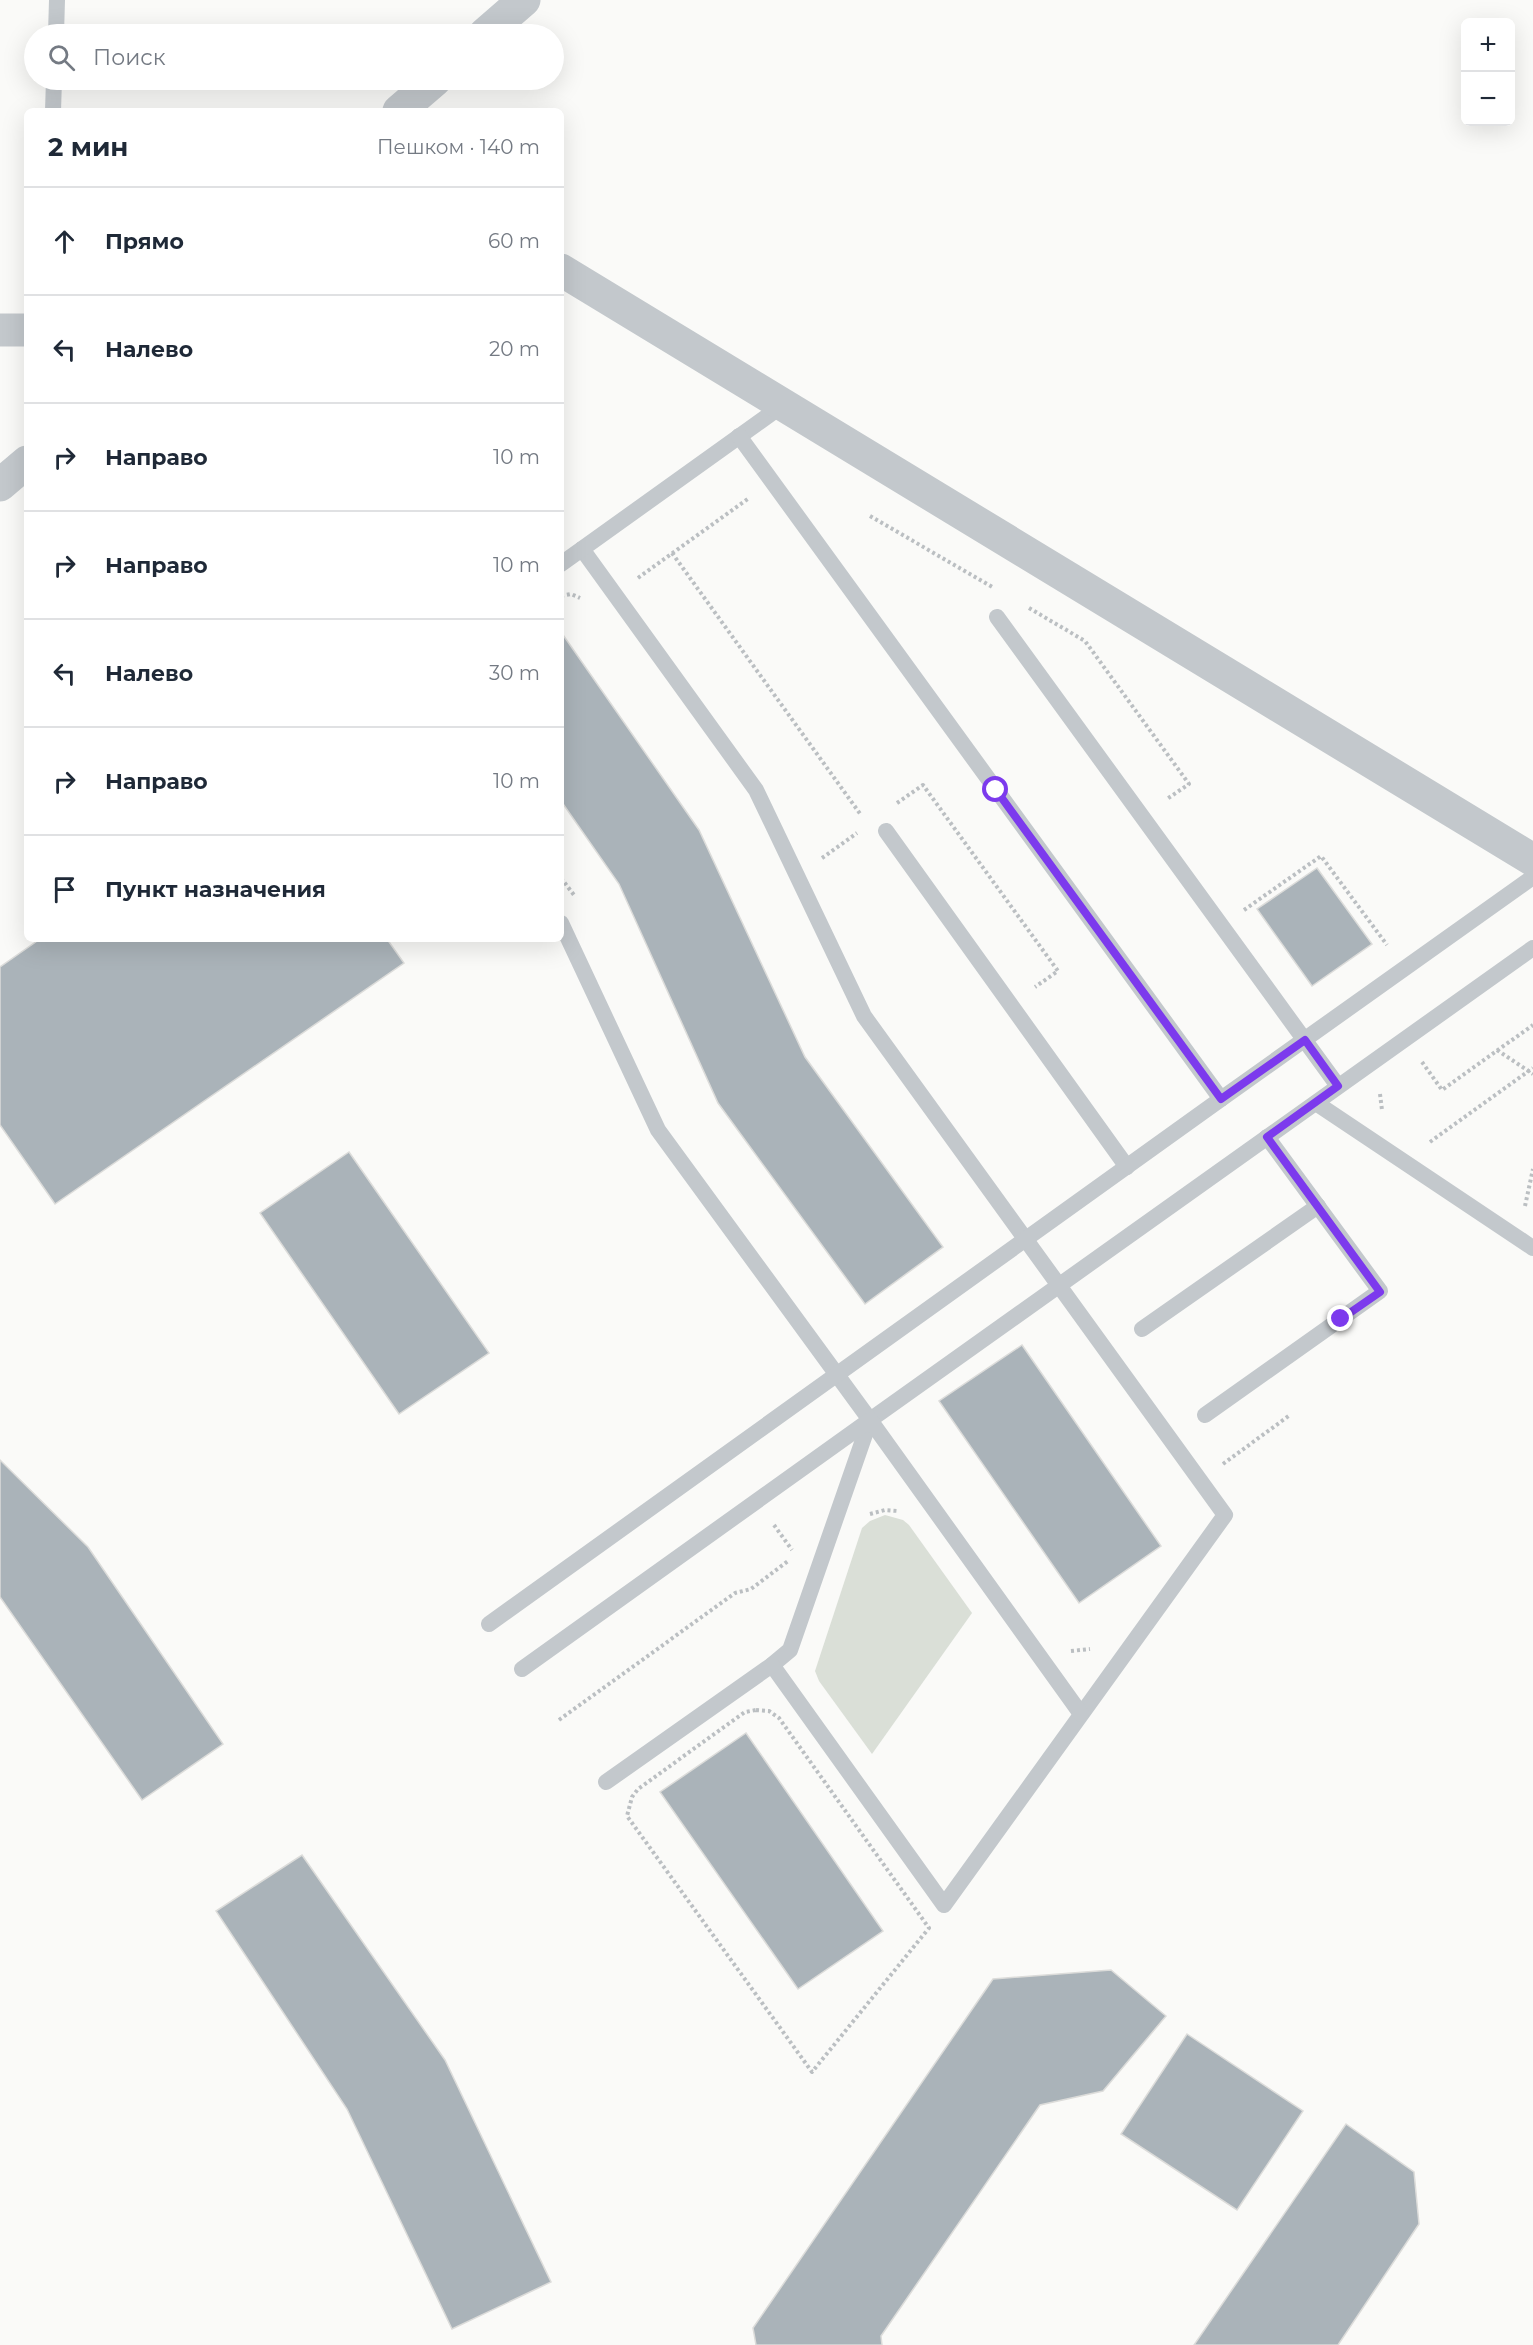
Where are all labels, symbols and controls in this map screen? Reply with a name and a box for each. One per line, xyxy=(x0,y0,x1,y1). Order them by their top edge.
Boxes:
map controls xyxy=(1461,18,1515,126)
button: + xyxy=(1461,18,1515,72)
search box xyxy=(24,24,564,90)
icon: search xyxy=(45,41,78,74)
text: Поиск xyxy=(93,44,165,71)
button: − xyxy=(1461,72,1515,126)
text: 2 мин xyxy=(48,131,128,163)
text: Пешком · 140 m xyxy=(377,135,540,159)
icon: ahead xyxy=(48,225,81,258)
text: Прямо xyxy=(105,228,184,255)
text: 60 m xyxy=(488,229,540,253)
icon: left xyxy=(48,333,81,366)
text: Налево xyxy=(105,336,193,363)
text: 20 m xyxy=(489,337,540,361)
icon: right xyxy=(48,441,81,474)
text: Направо xyxy=(105,444,208,471)
text: 10 m xyxy=(493,445,540,469)
icon: right xyxy=(48,549,81,582)
text: Направо xyxy=(105,552,208,579)
text: 10 m xyxy=(493,553,540,577)
icon: left xyxy=(48,657,81,690)
text: Налево xyxy=(105,660,193,687)
text: 30 m xyxy=(489,661,540,685)
icon: right xyxy=(48,765,81,798)
text: Направо xyxy=(105,768,208,795)
text: 10 m xyxy=(493,769,540,793)
route start xyxy=(982,776,1008,802)
icon: arrive xyxy=(48,873,81,906)
text: Пункт назначения xyxy=(105,876,326,903)
route end xyxy=(1327,1305,1353,1331)

